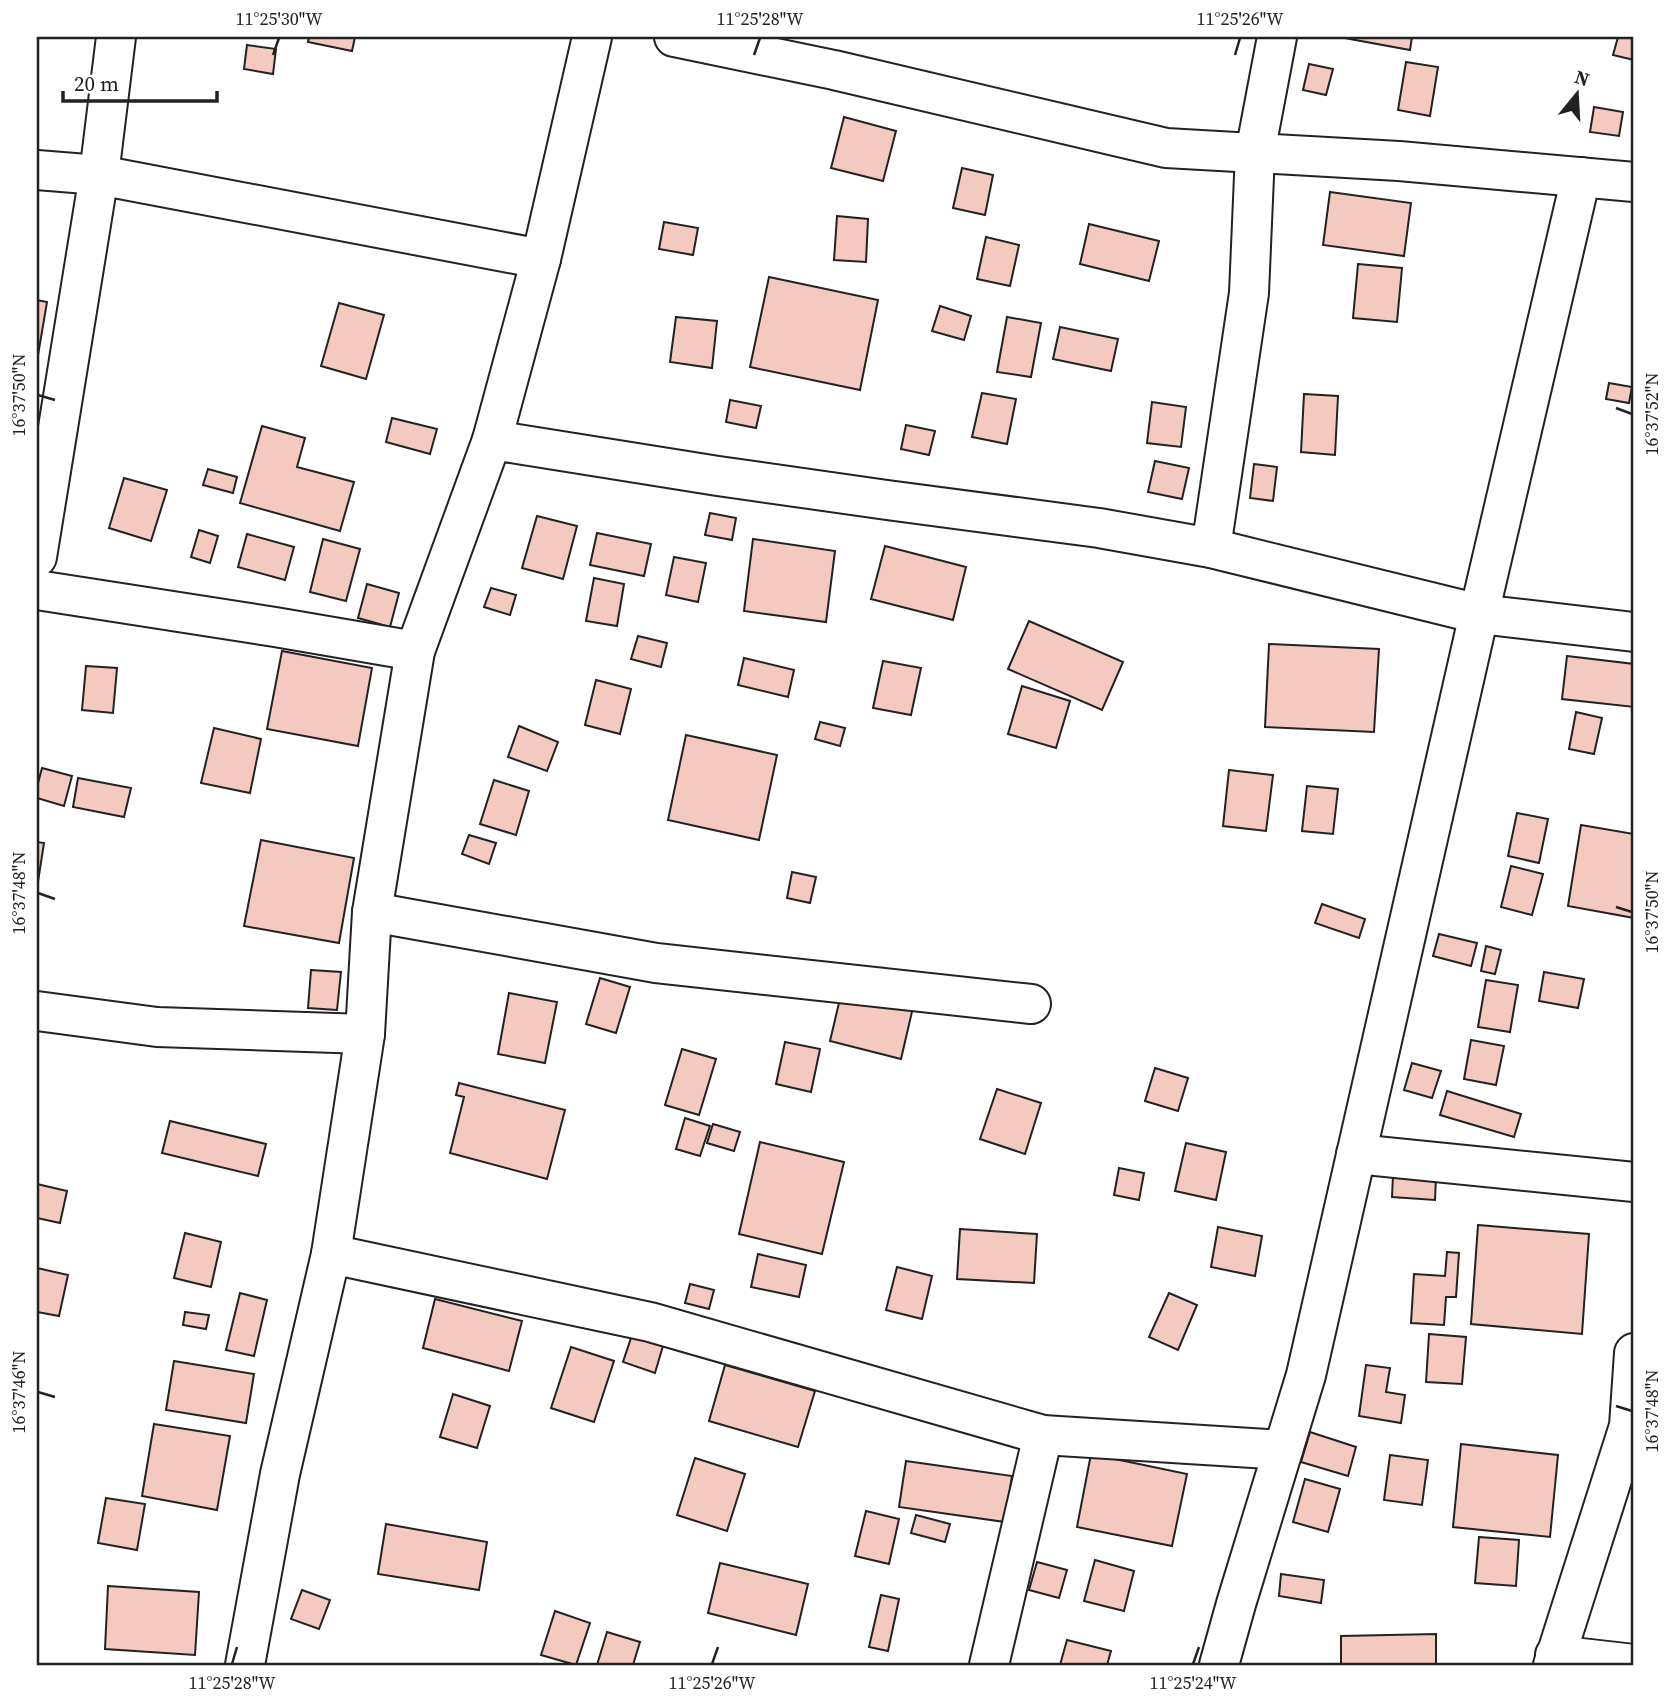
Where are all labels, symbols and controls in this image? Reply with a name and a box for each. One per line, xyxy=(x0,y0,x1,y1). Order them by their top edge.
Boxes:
text: 11°25'30"W xyxy=(236,6,323,31)
text: 11°25'28"W xyxy=(717,6,804,31)
text: 11°25'26"W xyxy=(1197,6,1284,31)
scale bar xyxy=(63,60,217,104)
north arrow xyxy=(1542,60,1612,130)
text: N xyxy=(1572,63,1593,92)
text: 20 m xyxy=(74,69,119,98)
text: 16°37'50"N xyxy=(6,354,31,436)
text: 16°37'52"N xyxy=(1639,373,1664,455)
text: 16°37'48"N xyxy=(6,852,31,934)
text: 16°37'50"N xyxy=(1639,871,1664,953)
text: 16°37'46"N xyxy=(6,1351,31,1433)
text: 16°37'48"N xyxy=(1639,1370,1664,1452)
text: 11°25'28"W xyxy=(189,1670,276,1695)
text: 11°25'26"W xyxy=(669,1670,756,1695)
text: 11°25'24"W xyxy=(1150,1670,1237,1695)

